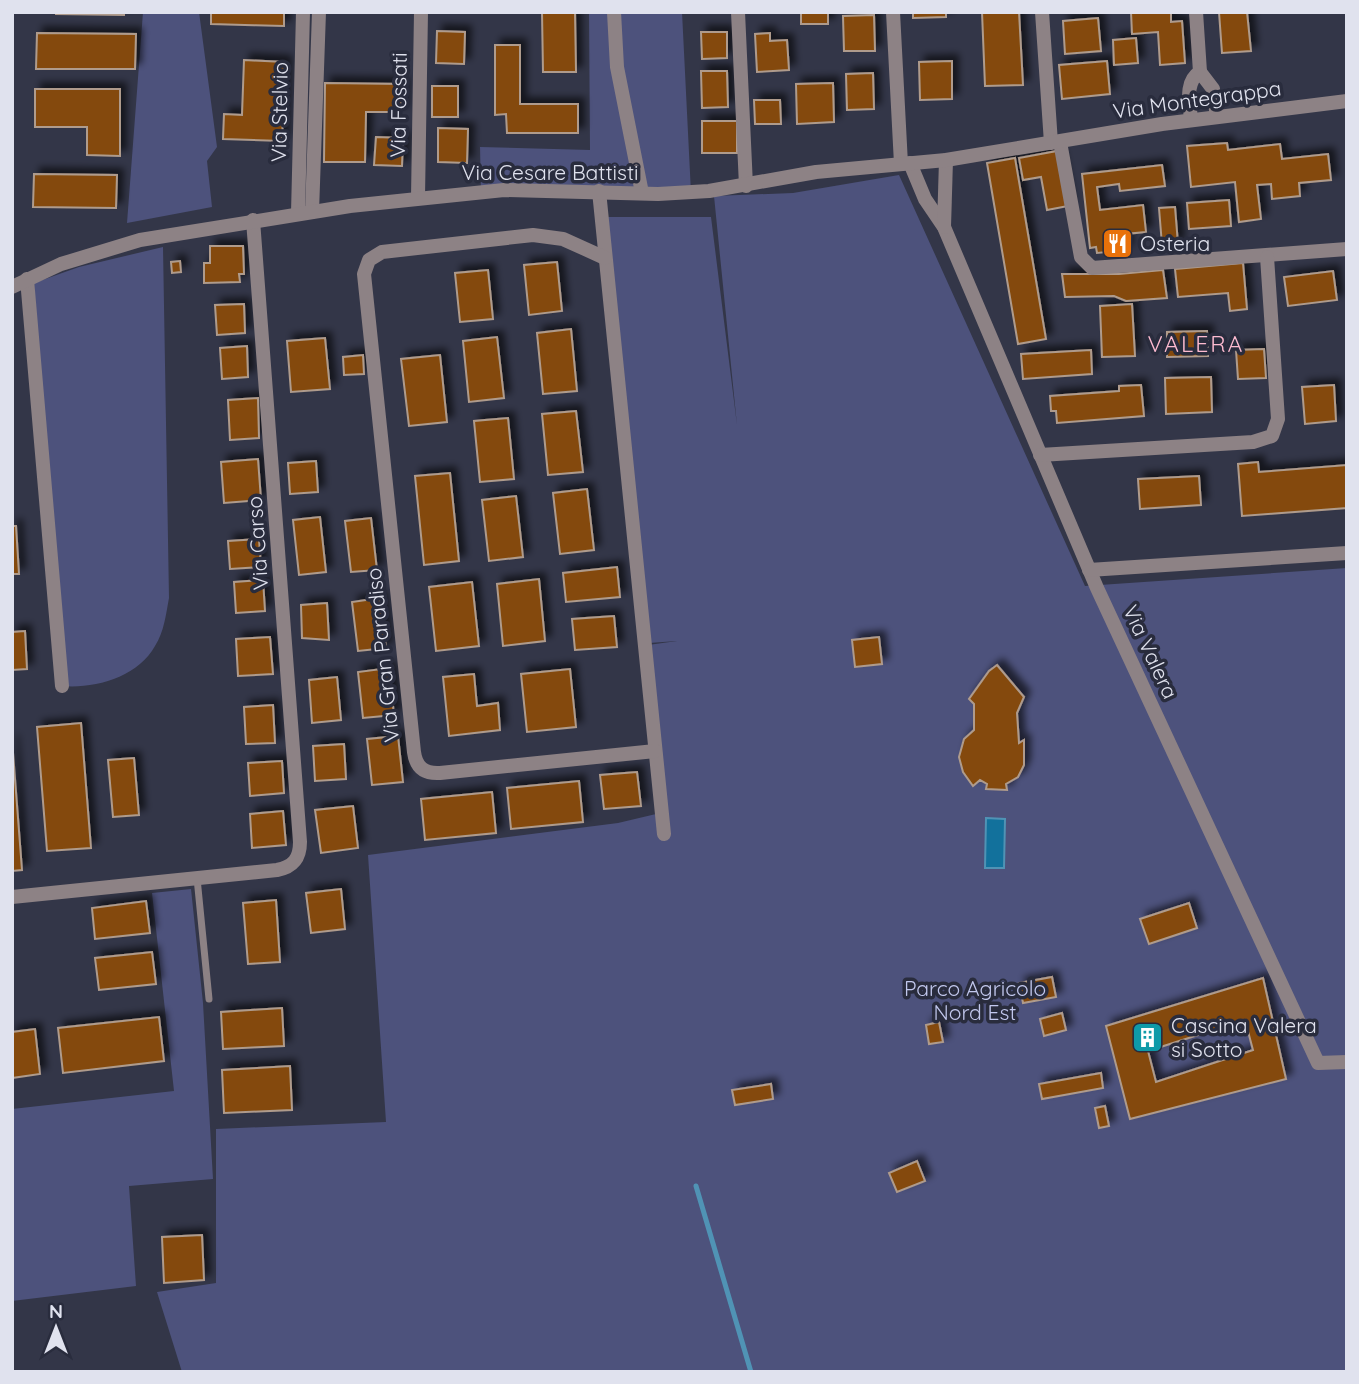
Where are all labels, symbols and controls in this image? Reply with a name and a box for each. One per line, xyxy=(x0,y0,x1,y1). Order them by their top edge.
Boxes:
street label: Via Fossati xyxy=(384,52,412,158)
street label: Via Stelvio xyxy=(265,62,293,162)
street label: Via Montegrappa xyxy=(1111,74,1283,124)
street label: Via Cesare Battisti xyxy=(461,159,639,185)
restaurant icon: Osteria xyxy=(1100,227,1134,261)
place label: Osteria xyxy=(1140,230,1210,256)
district label: VALERA xyxy=(1148,329,1245,358)
street label: Via Carso xyxy=(241,495,273,591)
street label: Via Gran Paradiso xyxy=(360,567,404,744)
street label: Via Valera xyxy=(1118,601,1184,703)
park label: Parco Agricolo Nord Est xyxy=(904,975,1046,1025)
place label: Cascina Valera si Sotto xyxy=(1171,1012,1317,1062)
building icon: Cascina Valera si Sotto xyxy=(1131,1021,1165,1055)
north arrow xyxy=(21,1293,91,1363)
text: N xyxy=(49,1299,63,1323)

